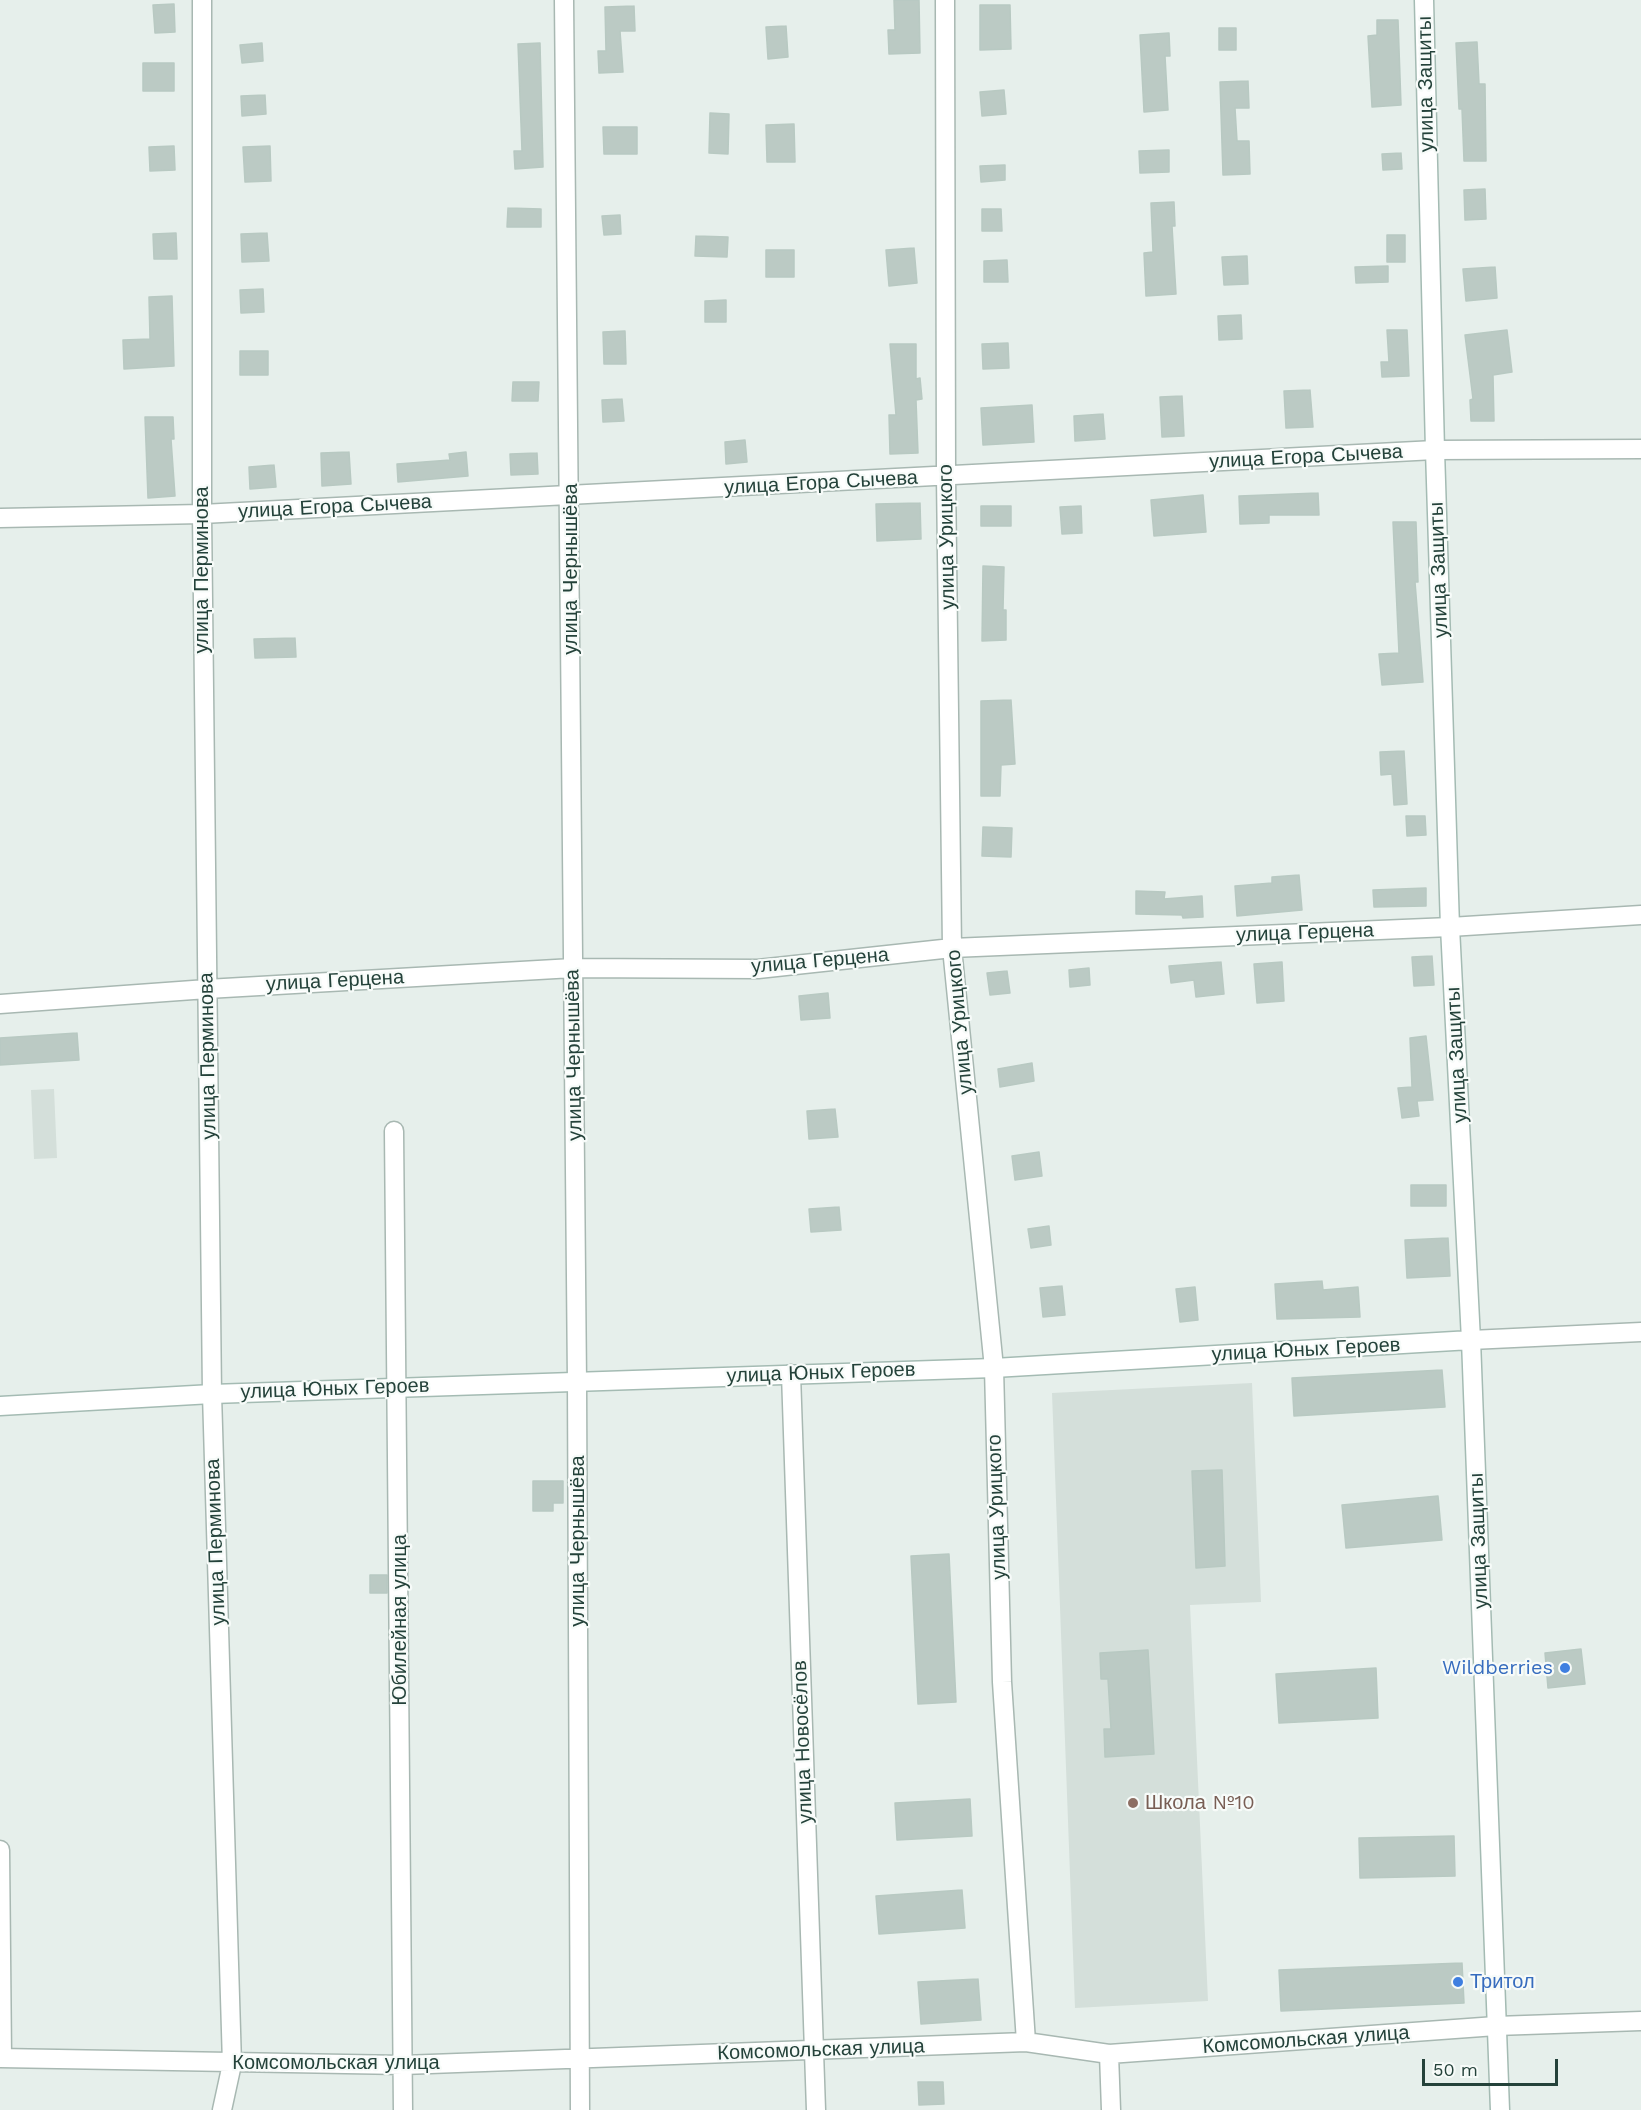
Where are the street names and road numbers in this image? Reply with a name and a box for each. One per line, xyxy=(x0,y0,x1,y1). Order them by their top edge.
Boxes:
street label: улица Защиты xyxy=(1413,16,1439,152)
street label: улица Егора Сычева xyxy=(1208,440,1404,474)
street label: улица Урицкого xyxy=(934,464,960,610)
street label: улица Егора Сычева xyxy=(723,466,919,500)
street label: улица Чернышёва xyxy=(559,483,583,655)
street label: улица Перминова xyxy=(190,486,214,654)
street label: улица Егора Сычева xyxy=(237,490,433,524)
street label: улица Защиты xyxy=(1425,502,1453,638)
street label: улица Герцена xyxy=(1236,919,1374,947)
street label: улица Герцена xyxy=(750,943,890,979)
street label: улица Урицкого xyxy=(942,949,978,1095)
street label: улица Герцена xyxy=(265,965,405,997)
street label: улица Чернышёва xyxy=(561,969,587,1141)
street label: улица Перминова xyxy=(195,972,221,1140)
street label: улица Защиты xyxy=(1441,986,1473,1124)
street label: улица Юных Героев xyxy=(1211,1333,1401,1367)
street label: улица Юных Героев xyxy=(726,1358,916,1388)
street label: улица Юных Героев xyxy=(240,1374,430,1404)
street label: улица Урицкого xyxy=(982,1434,1012,1580)
street label: улица Чернышёва xyxy=(566,1455,590,1627)
street label: улица Перминова xyxy=(201,1458,231,1626)
street label: улица Защиты xyxy=(1465,1473,1493,1609)
street label: Юбилейная улица xyxy=(388,1534,412,1706)
street label: улица Новосёлов xyxy=(788,1660,818,1824)
street label: Комсомольская улица xyxy=(1202,2021,1410,2059)
street label: Комсомольская улица xyxy=(717,2034,925,2066)
street label: Комсомольская улица xyxy=(232,2051,440,2075)

